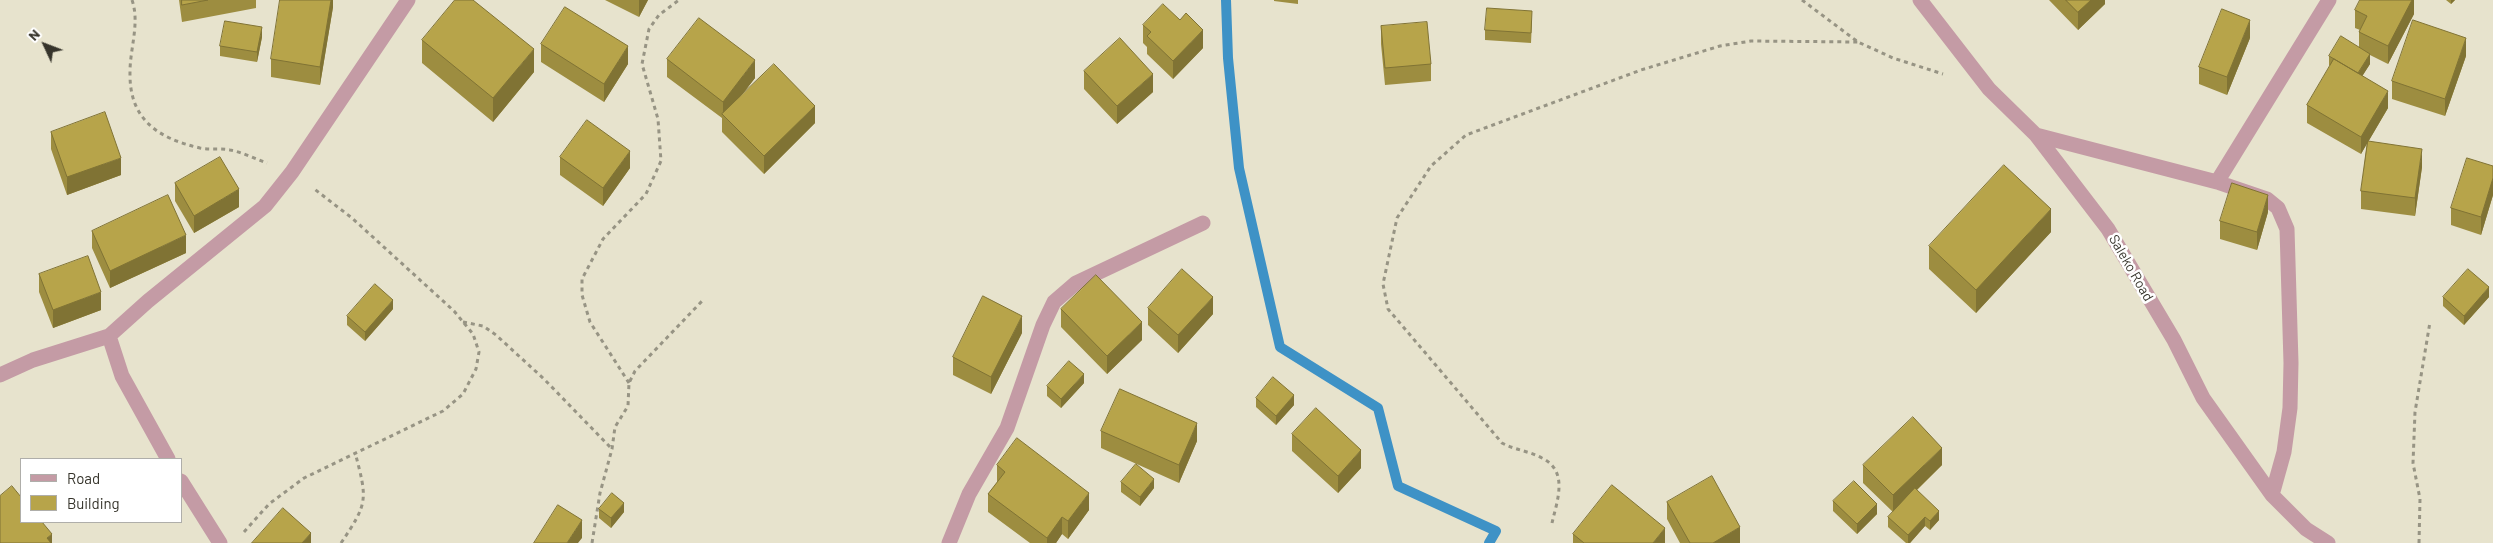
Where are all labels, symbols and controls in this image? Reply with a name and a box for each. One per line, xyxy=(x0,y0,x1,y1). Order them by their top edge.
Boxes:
north arrow xyxy=(20,20,70,70)
text: N xyxy=(24,25,43,44)
street label: Saleko Road xyxy=(2105,232,2157,304)
legend xyxy=(20,458,182,523)
text: Road xyxy=(67,469,100,487)
text: Building xyxy=(67,494,120,512)

